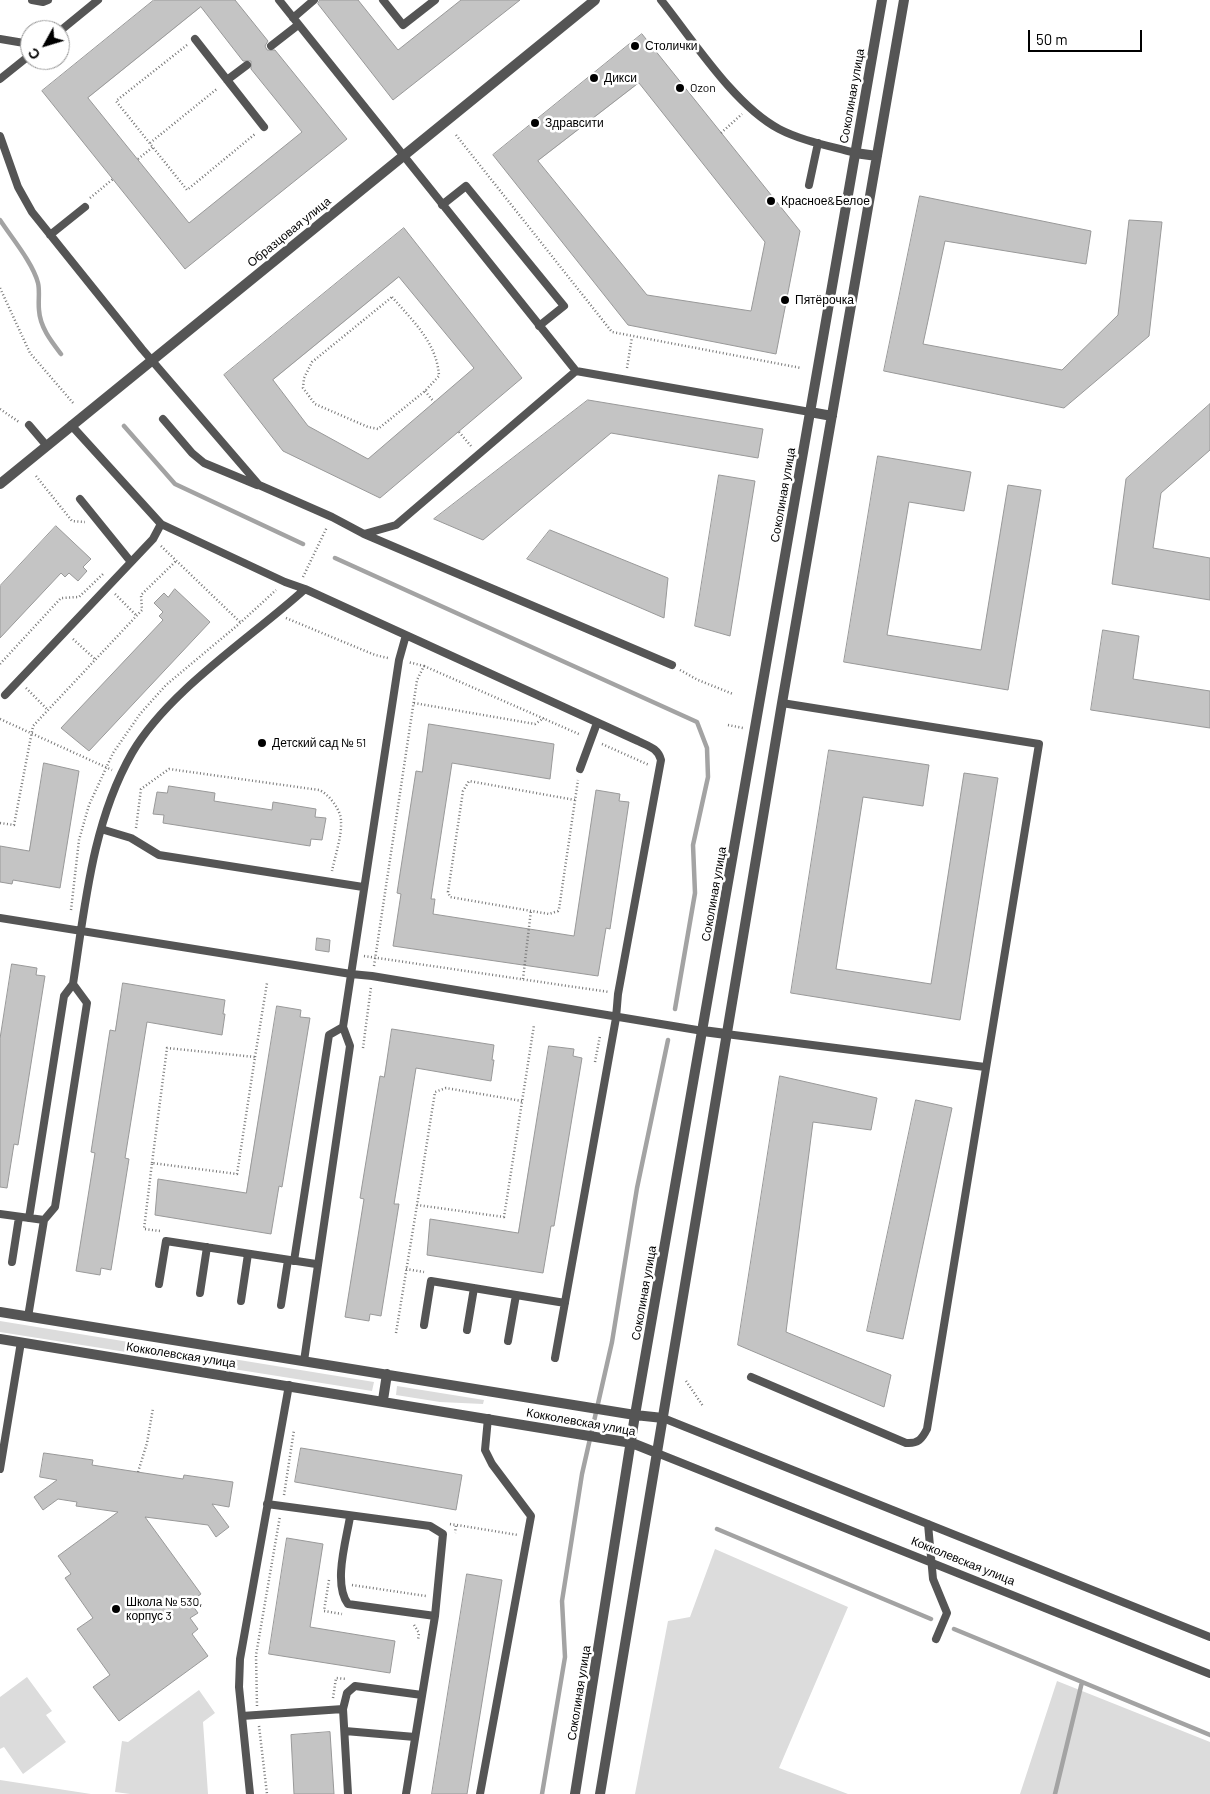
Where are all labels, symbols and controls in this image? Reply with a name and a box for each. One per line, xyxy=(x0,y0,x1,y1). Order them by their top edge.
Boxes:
north arrow xyxy=(20,20,70,70)
scale bar xyxy=(1030,20,1144,52)
text: 50 m xyxy=(1036,30,1068,48)
place label: Столички xyxy=(645,39,697,53)
marker: Столички xyxy=(629,40,641,52)
text: С xyxy=(24,45,44,63)
street label: Соколиная улица xyxy=(837,47,867,145)
place label: Дикси xyxy=(604,71,637,85)
marker: Дикси xyxy=(588,72,600,84)
place label: Ozon xyxy=(690,81,716,95)
marker: Ozon xyxy=(674,82,686,94)
place label: Здравсити xyxy=(545,116,604,130)
marker: Здравсити xyxy=(529,117,541,129)
street label: Образцовая улица xyxy=(244,194,334,270)
place label: Красное&Белое xyxy=(781,194,870,208)
marker: Красное&Белое xyxy=(765,195,777,207)
place label: Пятёрочка xyxy=(795,293,854,307)
marker: Пятёрочка xyxy=(779,294,791,306)
street label: Соколиная улица xyxy=(768,446,798,544)
place label: Детский сад № 51 xyxy=(272,736,366,750)
marker: Детский сад № 51 xyxy=(256,737,268,749)
street label: Соколиная улица xyxy=(699,845,729,943)
street label: Соколиная улица xyxy=(629,1244,659,1342)
street label: Кокколевская улица xyxy=(125,1339,237,1371)
street label: Кокколевская улица xyxy=(525,1405,637,1439)
street label: Кокколевская улица xyxy=(909,1534,1017,1588)
place label: Школа № 530, корпус 3 xyxy=(126,1595,202,1623)
marker: Школа № 530, корпус 3 xyxy=(110,1603,122,1615)
street label: Соколиная улица xyxy=(564,1644,594,1742)

